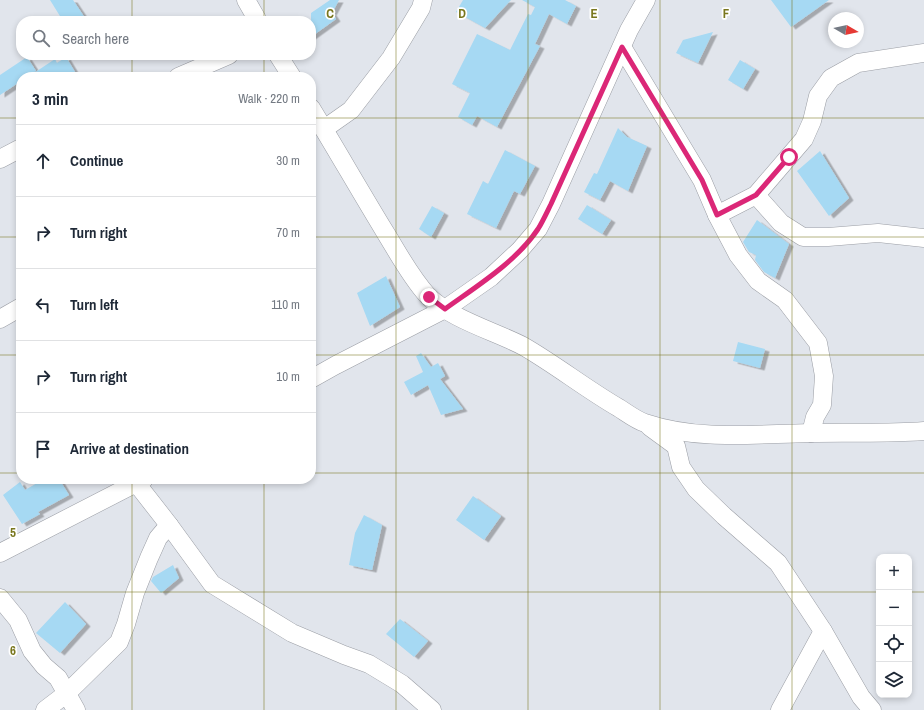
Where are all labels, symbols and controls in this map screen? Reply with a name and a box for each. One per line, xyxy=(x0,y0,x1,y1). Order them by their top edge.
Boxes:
text: C xyxy=(326,5,334,22)
text: D xyxy=(458,5,466,22)
text: E xyxy=(590,5,598,22)
text: F xyxy=(723,5,730,22)
north arrow xyxy=(828,12,864,48)
search box xyxy=(16,16,316,60)
icon: search xyxy=(30,27,52,49)
text: Search here xyxy=(62,28,129,49)
text: 3 min xyxy=(32,87,68,110)
text: Walk · 220 m xyxy=(238,90,300,107)
route start xyxy=(780,148,798,166)
icon: ahead xyxy=(32,150,54,172)
text: Continue xyxy=(70,150,123,171)
text: 30 m xyxy=(276,152,300,169)
icon: right xyxy=(32,222,54,244)
text: Turn right xyxy=(70,222,127,243)
text: 70 m xyxy=(276,224,300,241)
route end xyxy=(420,288,438,306)
icon: left xyxy=(32,294,54,316)
text: Turn left xyxy=(70,294,118,315)
text: 110 m xyxy=(271,296,300,313)
icon: right xyxy=(32,366,54,388)
text: Turn right xyxy=(70,366,127,387)
text: 10 m xyxy=(276,368,300,385)
icon: arrive xyxy=(32,438,54,460)
text: Arrive at destination xyxy=(70,438,189,459)
text: 5 xyxy=(10,524,16,541)
map controls xyxy=(876,554,912,698)
button: + xyxy=(876,554,912,590)
button: − xyxy=(876,590,912,626)
button: locate xyxy=(876,626,912,662)
text: 6 xyxy=(10,642,16,659)
button: layers xyxy=(876,662,912,698)

